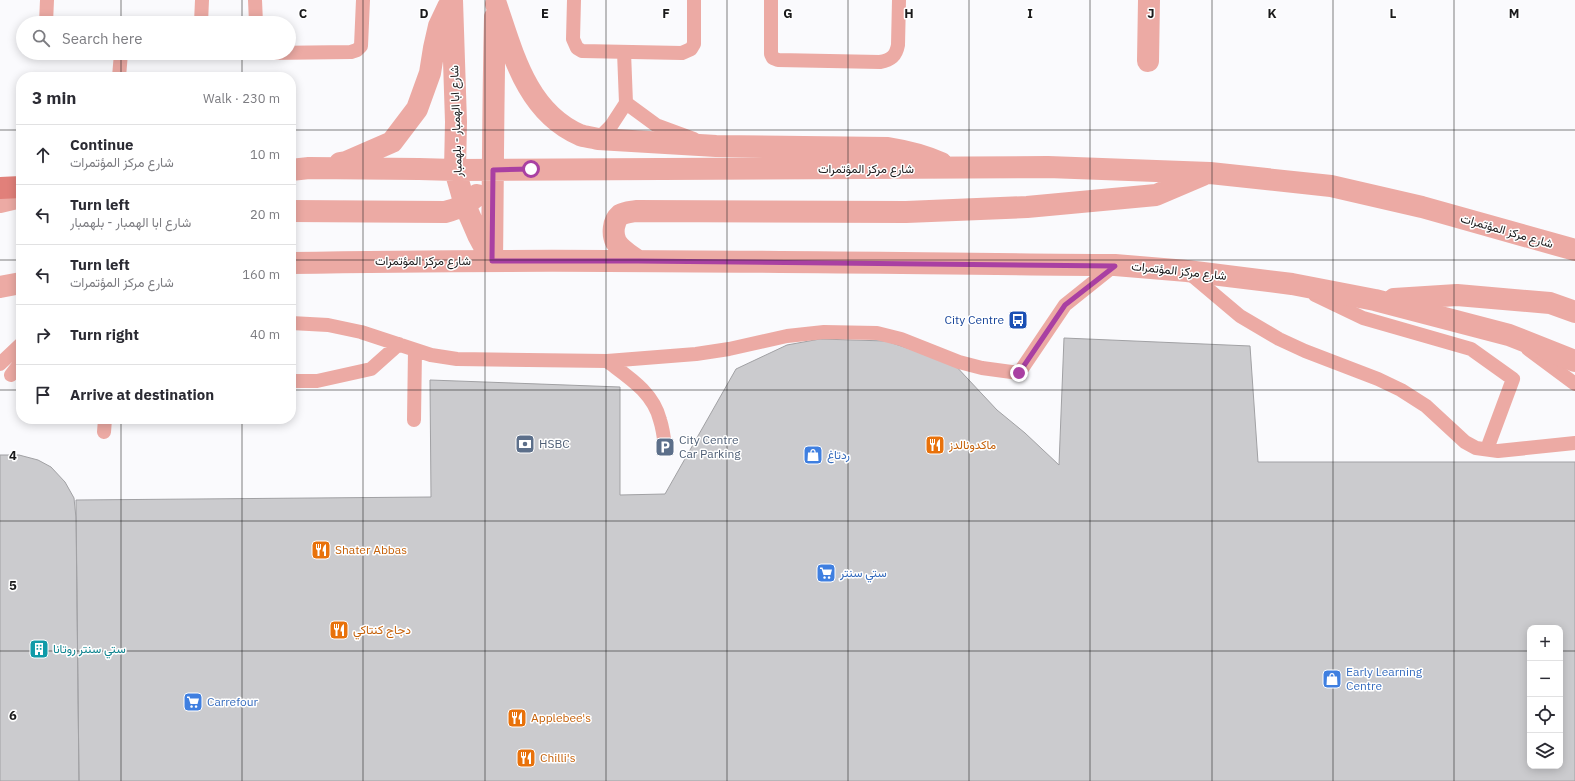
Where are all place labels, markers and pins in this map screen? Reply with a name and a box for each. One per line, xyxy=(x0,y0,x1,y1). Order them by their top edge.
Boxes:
bus stop icon: City Centre xyxy=(1007,309,1029,331)
place label: City Centre xyxy=(945,312,1004,327)
place label: City Centre Car Parking xyxy=(679,432,741,461)
bank icon: HSBC xyxy=(514,433,536,455)
restaurant icon: ماكدونالدز xyxy=(924,434,946,456)
place label: HSBC xyxy=(539,436,570,451)
parking icon: City Centre Car Parking xyxy=(654,436,676,458)
place label: ماكدونالدز xyxy=(948,437,996,453)
shop icon: ردتاغ xyxy=(802,444,824,466)
place label: ردتاغ xyxy=(827,447,850,464)
restaurant icon: Shater Abbas xyxy=(310,539,332,561)
place label: Shater Abbas xyxy=(335,542,407,557)
supermarket icon: ستي سنتر xyxy=(815,562,837,584)
place label: ستي سنتر xyxy=(839,565,887,583)
restaurant icon: دجاج كنتاكي xyxy=(328,619,350,641)
place label: دجاج كنتاكي xyxy=(353,622,411,640)
building icon: ستي سنتر روتانا xyxy=(28,638,50,660)
place label: ستي سنتر روتانا xyxy=(53,641,126,659)
place label: Early Learning Centre xyxy=(1346,664,1423,693)
shop icon: Early Learning Centre xyxy=(1321,668,1343,690)
supermarket icon: Carrefour xyxy=(182,691,204,713)
place label: Carrefour xyxy=(207,694,259,709)
restaurant icon: Applebee's xyxy=(506,707,528,729)
place label: Applebee's xyxy=(531,710,591,725)
restaurant icon: Chilli's xyxy=(515,747,537,769)
place label: Chilli's xyxy=(540,750,576,765)

